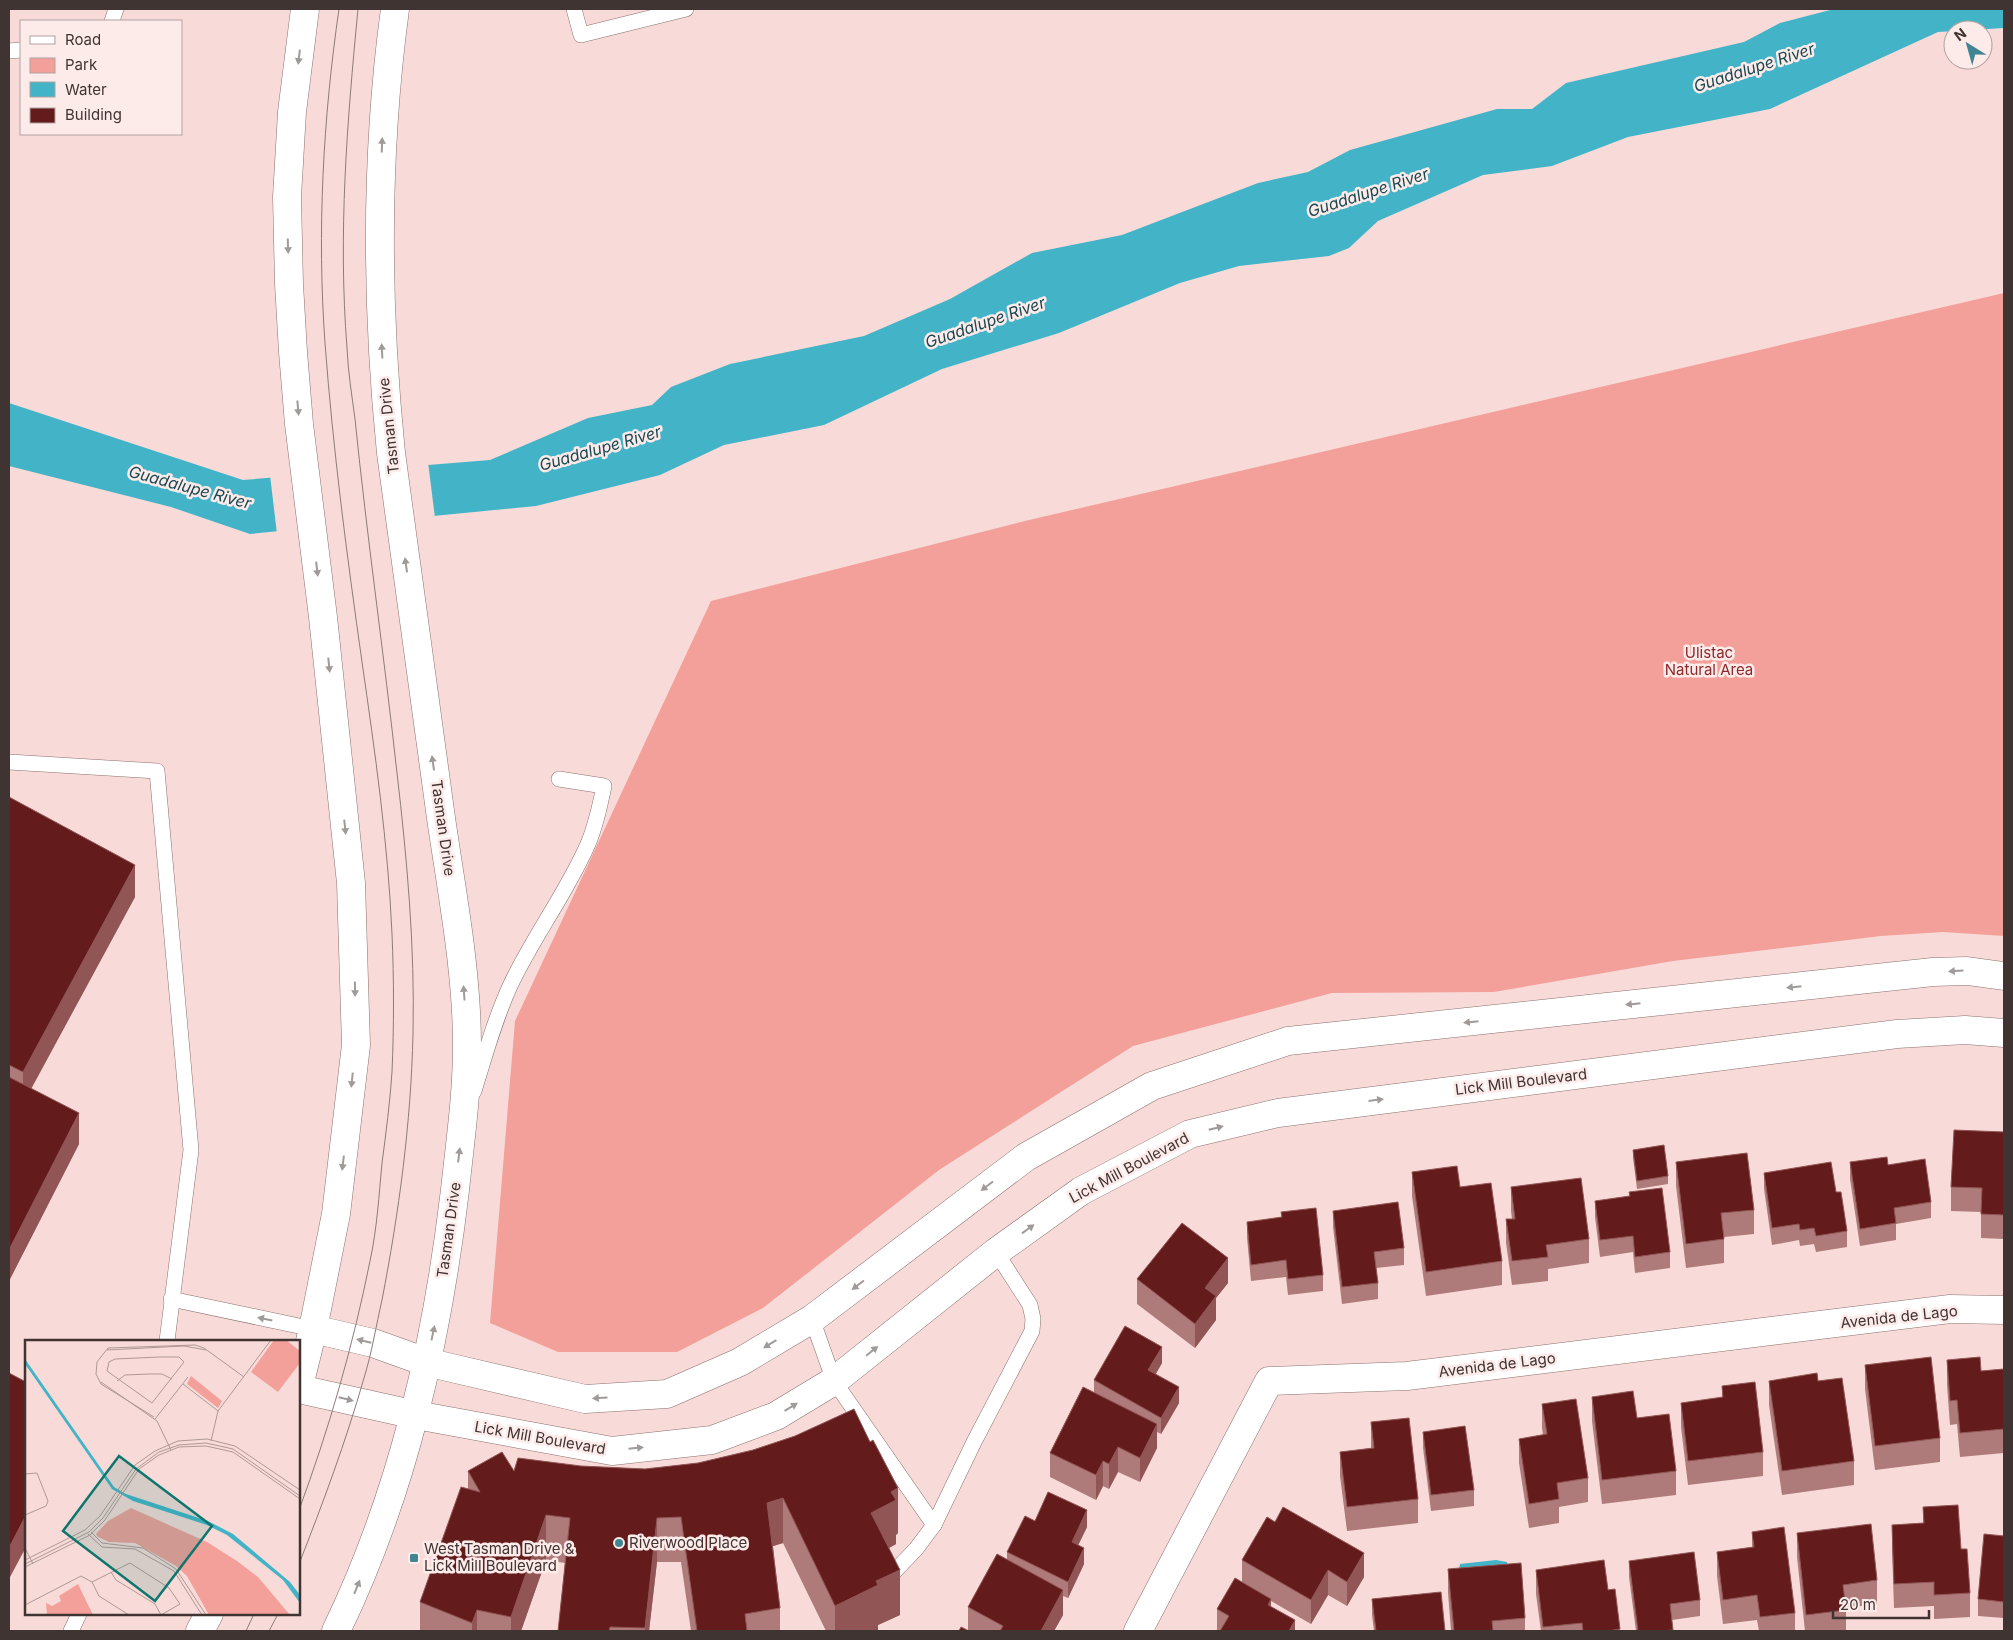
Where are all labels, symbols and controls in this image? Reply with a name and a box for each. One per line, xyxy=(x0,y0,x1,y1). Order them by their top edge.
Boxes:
legend xyxy=(20,20,182,135)
north arrow xyxy=(1943,20,1993,70)
text: N xyxy=(1950,24,1969,44)
text: Road xyxy=(65,30,101,49)
water label: Guadalupe River xyxy=(1691,38,1818,96)
one-way arrow xyxy=(295,49,303,65)
text: Park xyxy=(65,55,98,74)
text: Water xyxy=(65,80,107,99)
text: Building xyxy=(65,105,122,124)
one-way arrow xyxy=(378,137,386,153)
water label: Guadalupe River xyxy=(1305,163,1432,221)
one-way arrow xyxy=(284,238,292,254)
water label: Guadalupe River xyxy=(922,292,1049,352)
one-way arrow xyxy=(378,343,386,359)
street label: Tasman Drive xyxy=(374,377,403,475)
one-way arrow xyxy=(294,400,302,416)
water label: Guadalupe River xyxy=(537,421,664,475)
water label: Guadalupe River xyxy=(127,461,254,513)
one-way arrow xyxy=(402,556,410,572)
one-way arrow xyxy=(314,562,322,578)
park label: Ulistac Natural Area xyxy=(1665,643,1753,679)
one-way arrow xyxy=(325,658,333,674)
one-way arrow xyxy=(429,755,437,771)
street label: Tasman Drive xyxy=(427,779,460,877)
one-way arrow xyxy=(342,819,350,835)
one-way arrow xyxy=(1948,968,1964,976)
one-way arrow xyxy=(351,982,359,998)
one-way arrow xyxy=(1786,983,1802,991)
one-way arrow xyxy=(459,985,467,1001)
one-way arrow xyxy=(1624,1000,1640,1008)
one-way arrow xyxy=(1463,1018,1479,1026)
street label: Lick Mill Boulevard xyxy=(1454,1064,1588,1099)
one-way arrow xyxy=(348,1072,356,1088)
one-way arrow xyxy=(1368,1096,1384,1104)
one-way arrow xyxy=(1209,1124,1224,1132)
street label: Lick Mill Boulevard xyxy=(1066,1128,1192,1207)
one-way arrow xyxy=(455,1147,463,1163)
one-way arrow xyxy=(339,1156,347,1172)
street label: Tasman Drive xyxy=(432,1181,465,1279)
one-way arrow xyxy=(980,1181,994,1191)
one-way arrow xyxy=(1021,1224,1035,1234)
one-way arrow xyxy=(852,1279,865,1290)
street label: Avenida de Lago xyxy=(1839,1301,1959,1332)
one-way arrow xyxy=(258,1315,273,1323)
one-way arrow xyxy=(429,1325,437,1341)
one-way arrow xyxy=(356,1337,371,1345)
inset map xyxy=(25,1340,300,1615)
one-way arrow xyxy=(764,1340,777,1349)
one-way arrow xyxy=(866,1345,879,1356)
street label: Avenida de Lago xyxy=(1437,1348,1557,1381)
one-way arrow xyxy=(592,1394,608,1402)
one-way arrow xyxy=(339,1395,354,1403)
one-way arrow xyxy=(785,1402,798,1411)
street label: Lick Mill Boulevard xyxy=(473,1417,607,1458)
one-way arrow xyxy=(628,1444,644,1452)
place label: Riverwood Place xyxy=(629,1533,747,1552)
marker: Riverwood Place xyxy=(613,1537,625,1549)
place label: West Tasman Drive & Lick Mill Boulevard xyxy=(424,1539,575,1575)
marker: West Tasman Drive & Lick Mill Boulevard xyxy=(408,1552,420,1564)
one-way arrow xyxy=(353,1579,361,1594)
scale bar xyxy=(1833,1588,1929,1620)
text: 20 m xyxy=(1840,1595,1876,1614)

